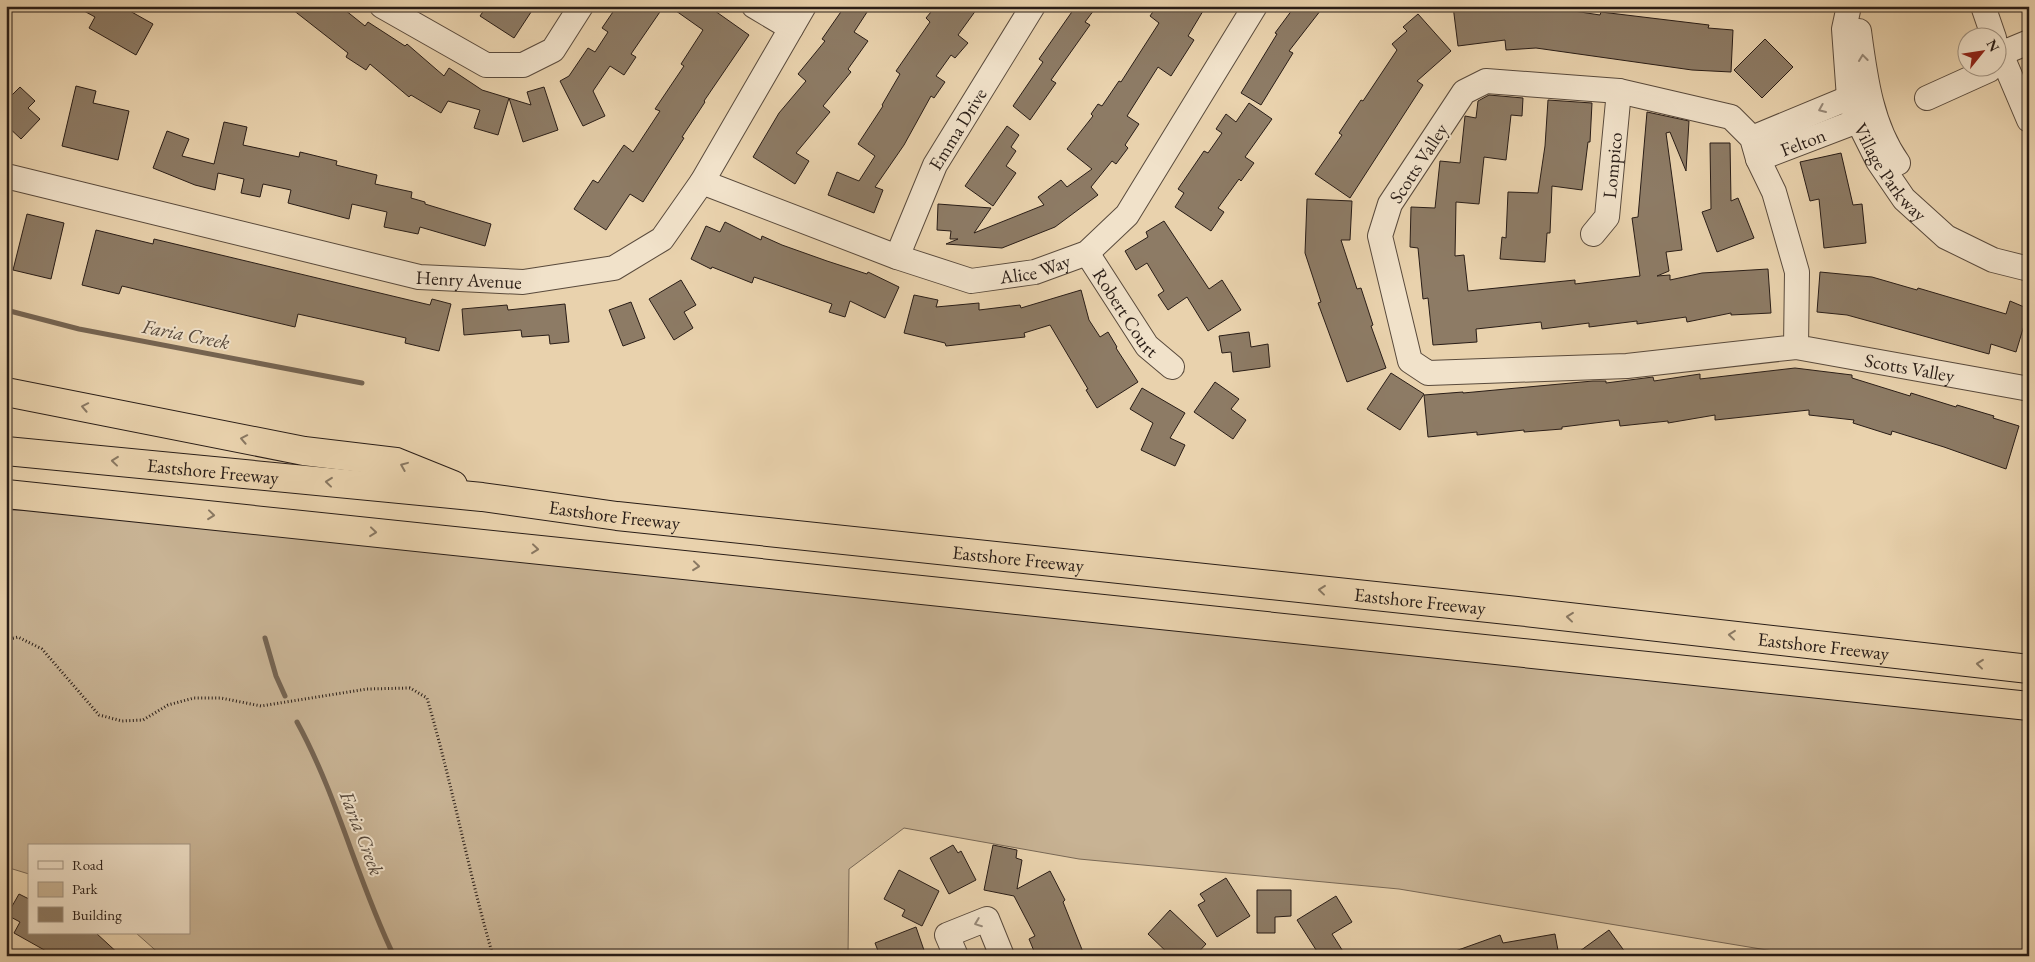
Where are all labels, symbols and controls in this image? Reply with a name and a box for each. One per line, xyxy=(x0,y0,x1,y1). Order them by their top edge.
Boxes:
north arrow xyxy=(1958,28,2008,78)
text: N xyxy=(1983,36,2004,55)
one-way arrow xyxy=(1858,54,1869,62)
street label: Emma Drive xyxy=(923,83,993,175)
one-way arrow xyxy=(1818,102,1827,113)
street label: Scotts Valley xyxy=(1383,118,1454,208)
street label: Village Parkway xyxy=(1848,119,1932,227)
street label: Felton xyxy=(1777,122,1829,162)
street label: Lompico xyxy=(1597,131,1628,200)
street label: Alice Way xyxy=(997,248,1075,290)
street label: Robert Court xyxy=(1087,263,1163,363)
street label: Henry Avenue xyxy=(415,265,522,295)
water label: Faria Creek xyxy=(139,313,232,355)
street label: Scotts Valley xyxy=(1863,348,1957,388)
one-way arrow xyxy=(80,403,89,413)
one-way arrow xyxy=(240,434,249,445)
street label: Eastshore Freeway xyxy=(146,453,281,490)
one-way arrow xyxy=(111,456,119,467)
one-way arrow xyxy=(400,461,409,472)
one-way arrow xyxy=(325,477,333,488)
street label: Eastshore Freeway xyxy=(547,495,682,536)
one-way arrow xyxy=(208,510,216,521)
one-way arrow xyxy=(369,526,377,537)
street label: Eastshore Freeway xyxy=(951,539,1086,578)
one-way arrow xyxy=(531,543,539,554)
one-way arrow xyxy=(693,560,701,571)
street label: Eastshore Freeway xyxy=(1353,582,1488,621)
one-way arrow xyxy=(1318,585,1326,596)
one-way arrow xyxy=(1566,612,1574,623)
street label: Eastshore Freeway xyxy=(1756,626,1891,666)
one-way arrow xyxy=(1728,630,1736,641)
one-way arrow xyxy=(1976,659,1984,670)
water label: Faria Creek xyxy=(334,786,390,879)
legend xyxy=(28,844,190,934)
text: Road xyxy=(72,855,104,874)
text: Park xyxy=(72,879,99,898)
text: Building xyxy=(72,905,122,924)
one-way arrow xyxy=(974,917,983,927)

